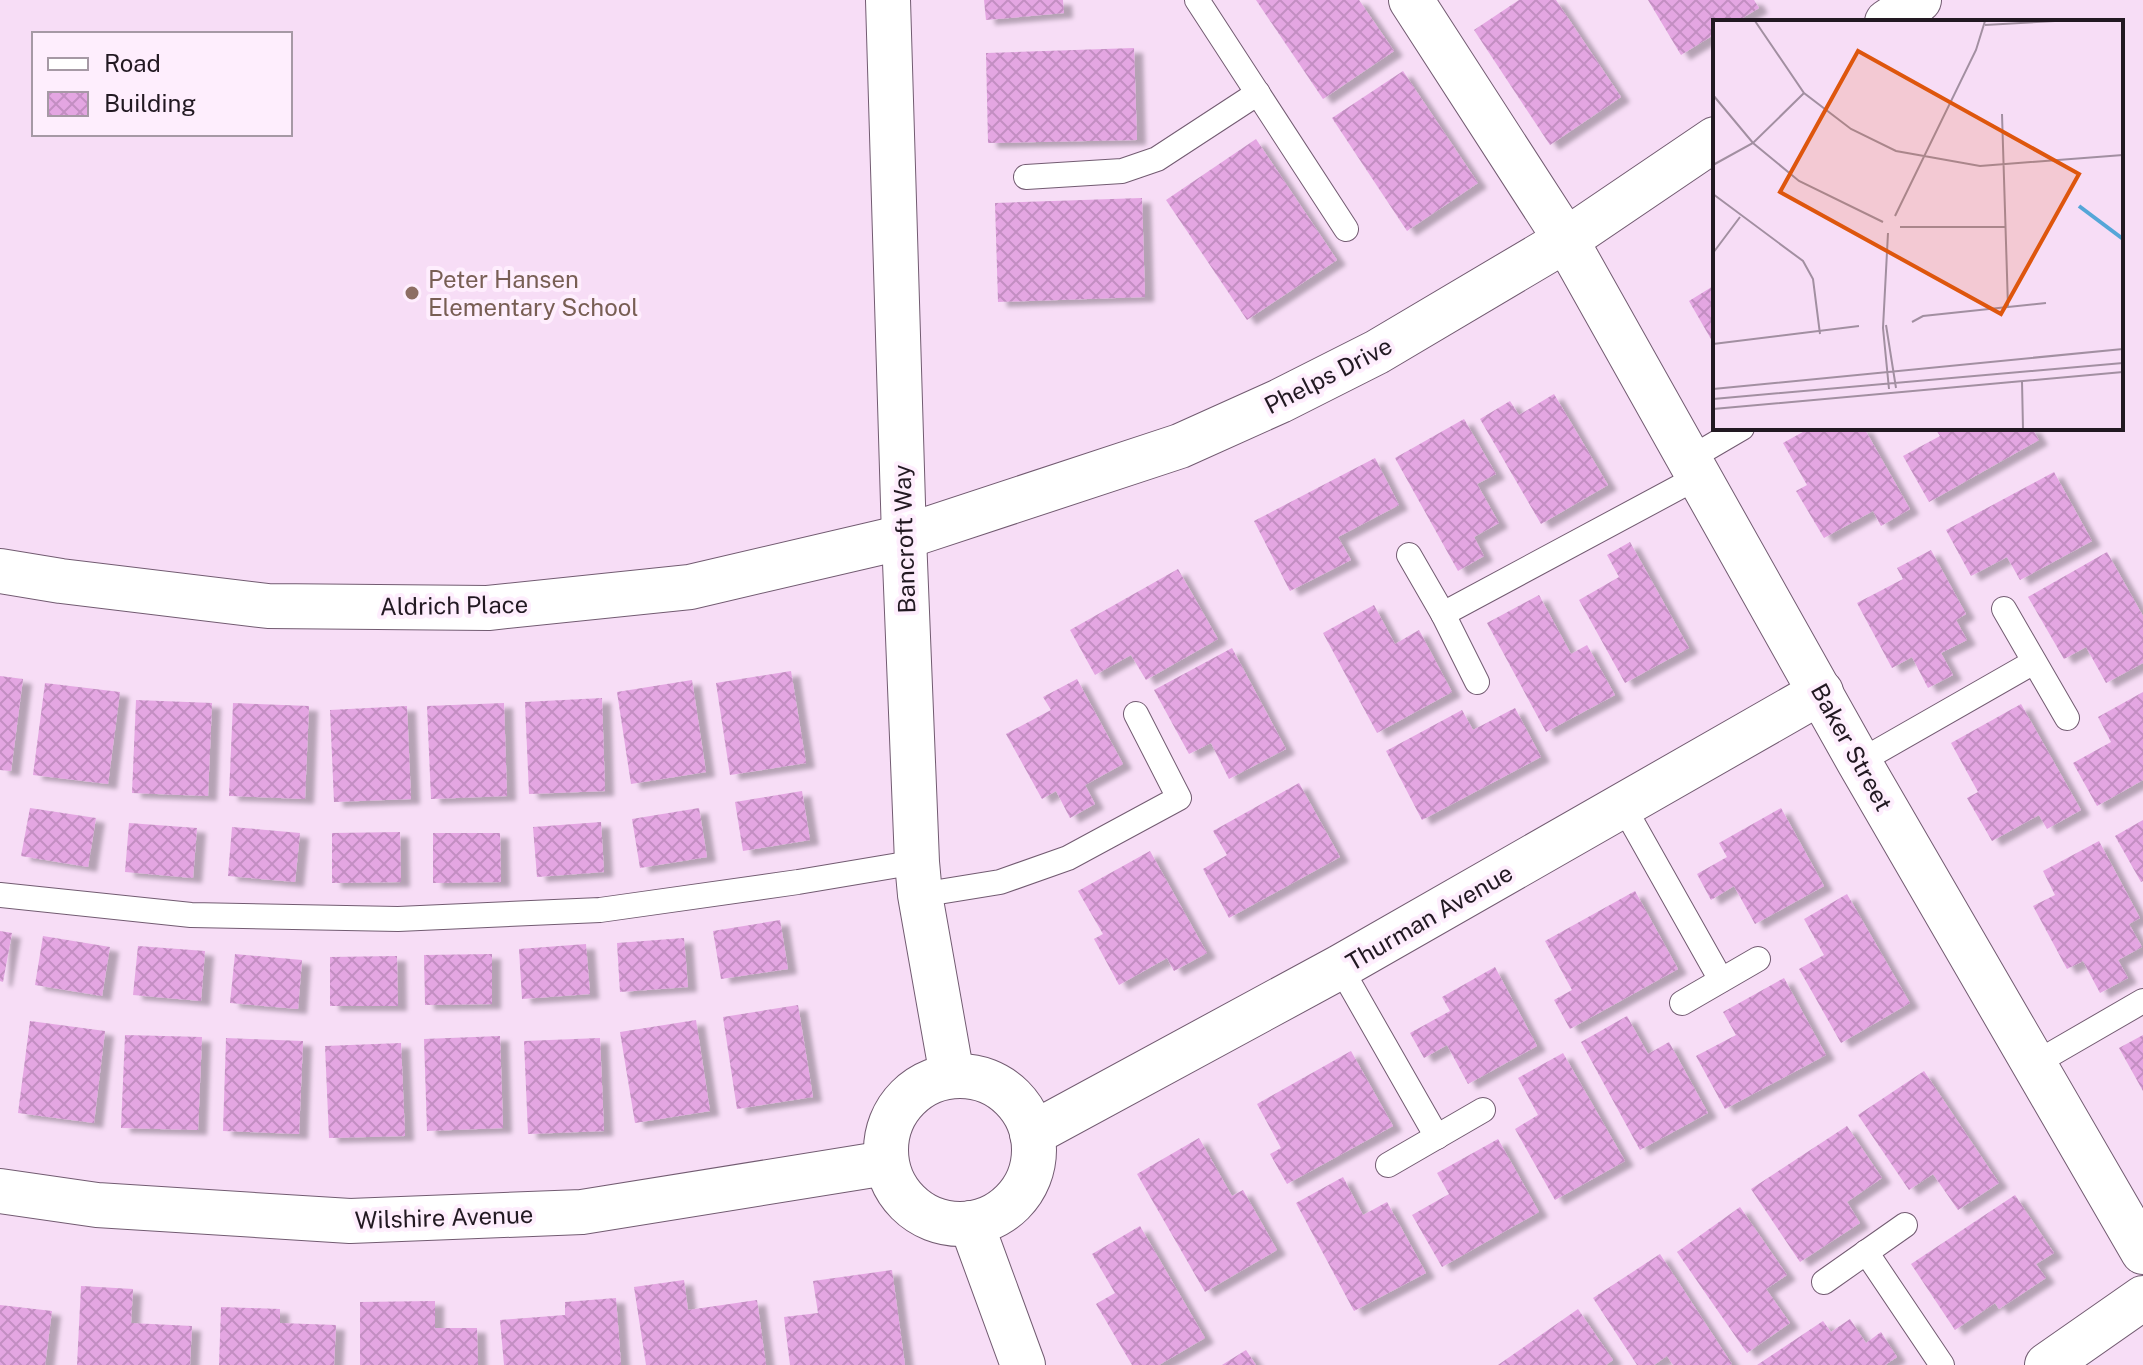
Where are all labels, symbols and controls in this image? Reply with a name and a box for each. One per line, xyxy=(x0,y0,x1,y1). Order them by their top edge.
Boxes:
inset map xyxy=(1713,20,2123,430)
legend xyxy=(32,32,292,136)
text: Road xyxy=(104,49,161,77)
text: Building xyxy=(104,89,196,117)
place label: Peter Hansen Elementary School xyxy=(428,265,639,321)
marker: Peter Hansen Elementary School xyxy=(403,284,421,302)
street label: Phelps Drive xyxy=(1260,331,1396,419)
street label: Bancroft Way xyxy=(887,464,921,614)
street label: Aldrich Place xyxy=(380,590,528,620)
street label: Baker Street xyxy=(1806,678,1898,816)
street label: Thurman Avenue xyxy=(1341,858,1517,976)
street label: Wilshire Avenue xyxy=(354,1200,534,1234)

